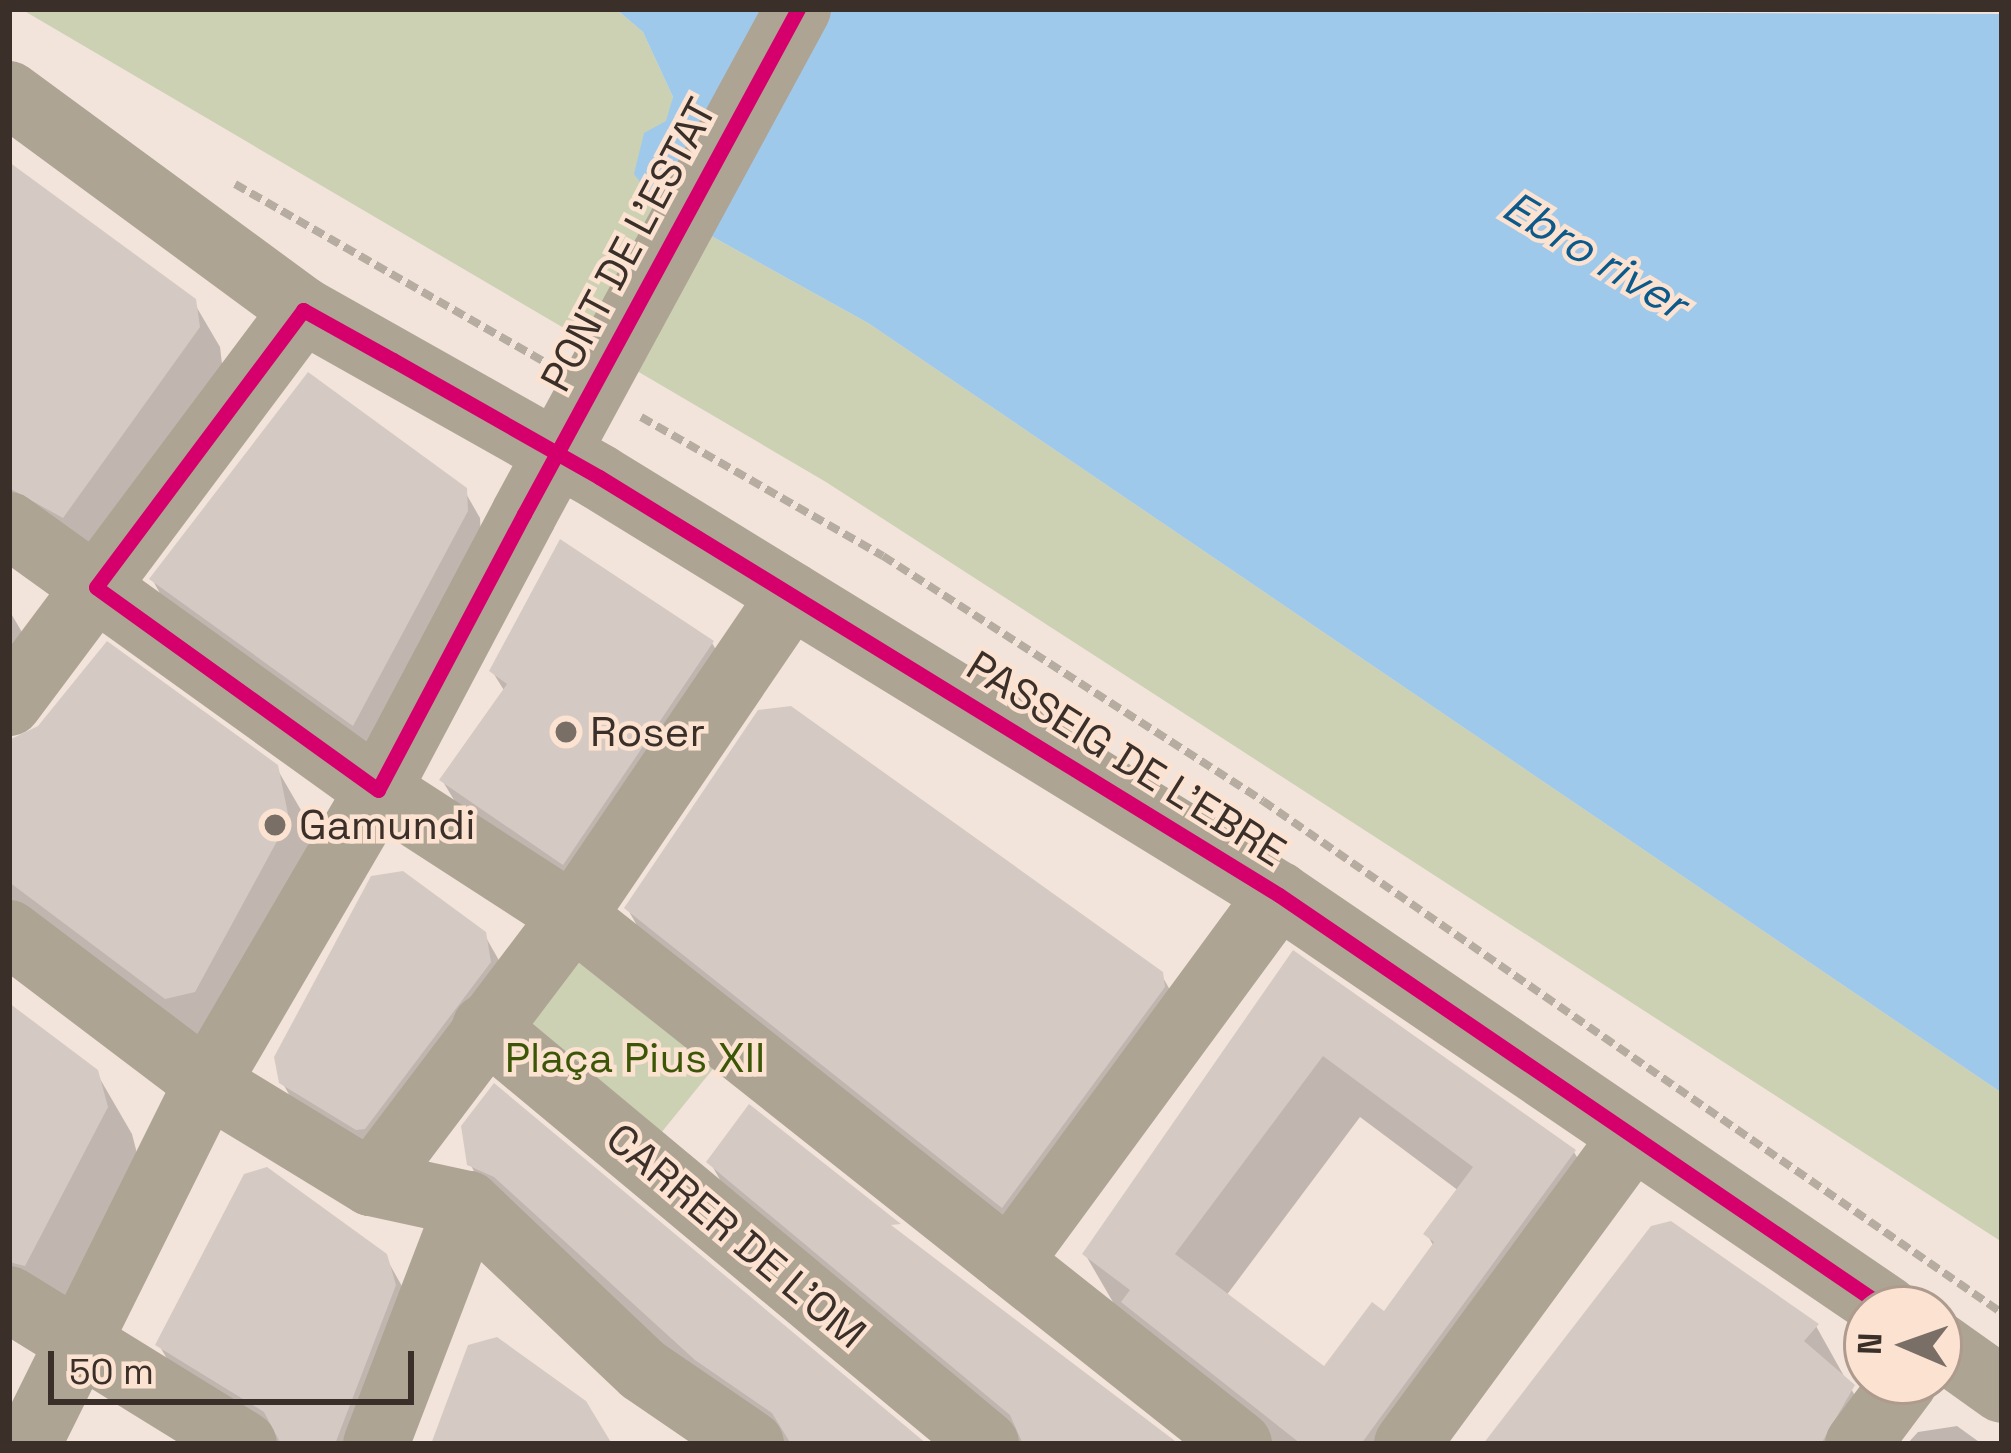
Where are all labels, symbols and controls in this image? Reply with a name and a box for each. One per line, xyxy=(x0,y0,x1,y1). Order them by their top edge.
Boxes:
street label: PONT DE L'ESTAT xyxy=(530,89,728,401)
water label: Ebro river xyxy=(1493,179,1697,331)
street label: PASSEIG DE L'EBRE xyxy=(957,641,1295,877)
place label: Roser xyxy=(590,707,705,757)
marker: Roser xyxy=(553,719,579,745)
place label: Gamundi xyxy=(299,800,475,850)
marker: Gamundi xyxy=(262,812,288,838)
park label: Plaça Pius XII xyxy=(505,1033,765,1083)
street label: CARRER DE L'OM xyxy=(596,1113,876,1359)
north arrow xyxy=(1843,1285,1963,1405)
scale bar xyxy=(54,1327,420,1401)
text: N xyxy=(1849,1332,1891,1356)
text: 50 m xyxy=(69,1349,154,1395)

